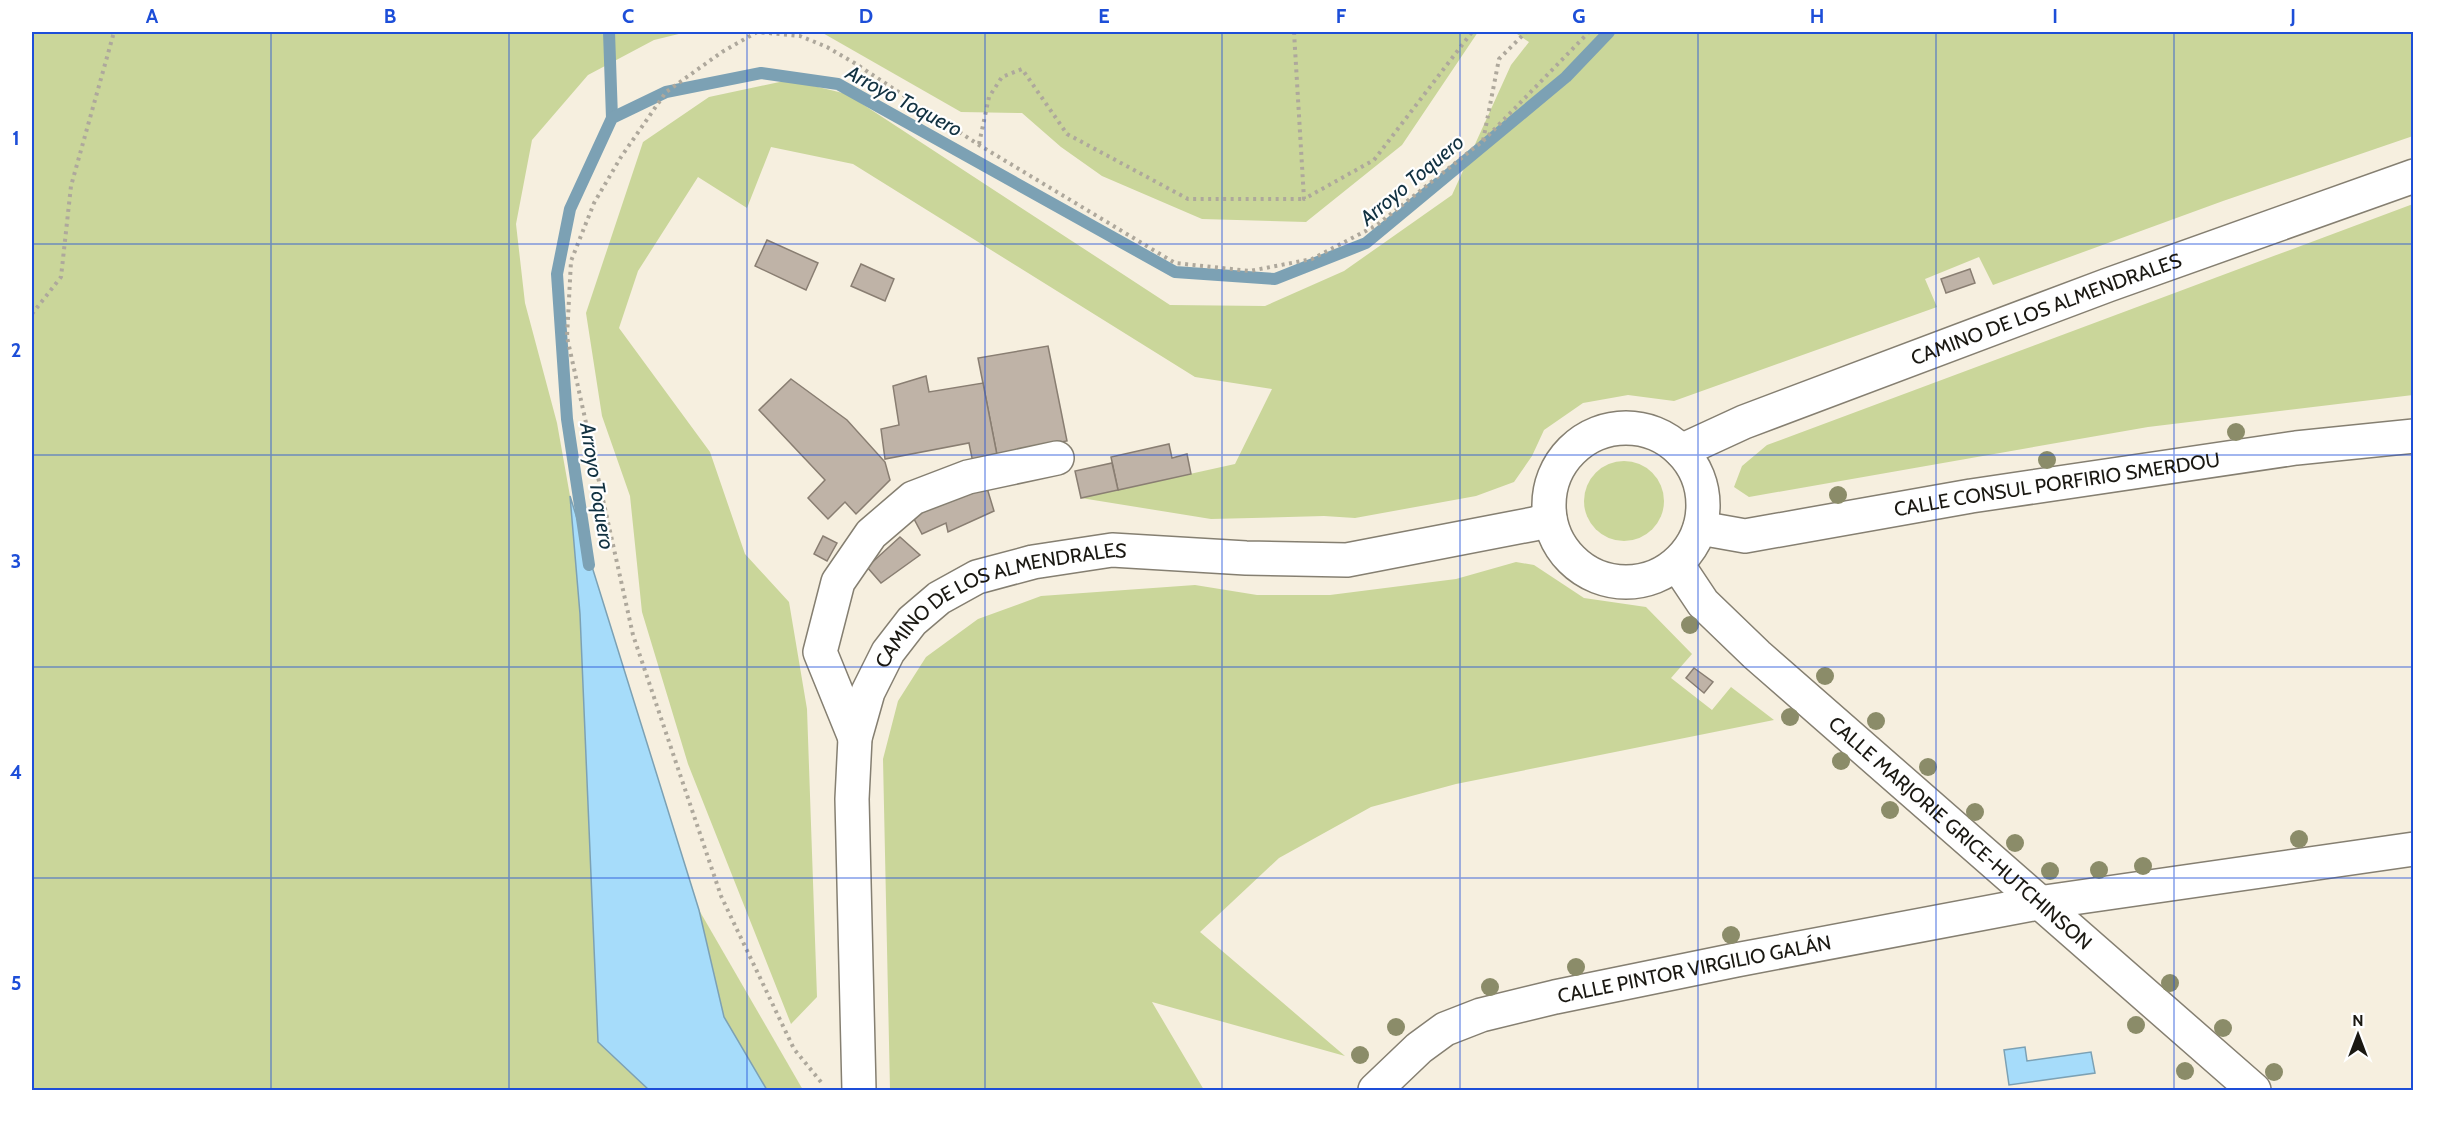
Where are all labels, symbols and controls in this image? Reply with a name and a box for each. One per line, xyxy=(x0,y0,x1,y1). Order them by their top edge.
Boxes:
text: A xyxy=(146,4,159,28)
text: B xyxy=(384,4,396,28)
text: C xyxy=(622,4,634,28)
text: D xyxy=(859,4,873,28)
text: E xyxy=(1098,4,1110,28)
text: F xyxy=(1336,4,1347,28)
text: G xyxy=(1572,4,1586,28)
text: H xyxy=(1810,4,1824,28)
text: I xyxy=(2052,4,2058,28)
text: J xyxy=(2289,4,2296,28)
water label: Arroyo Toquero xyxy=(841,59,967,142)
text: 1 xyxy=(12,126,20,150)
water label: Arroyo Toquero xyxy=(1354,129,1469,231)
street label: CAMINO DE LOS ALMENDRALES xyxy=(1908,248,2185,370)
text: 2 xyxy=(11,338,21,362)
water label: Arroyo Toquero xyxy=(575,420,620,551)
street label: CALLE CONSUL PORFIRIO SMERDOU xyxy=(1892,447,2222,521)
street label: CAMINO DE LOS ALMENDRALES xyxy=(870,538,1128,672)
text: 3 xyxy=(11,549,21,573)
street label: CALLE MARJORIE GRICE-HUTCHINSON xyxy=(1824,711,2097,955)
text: 4 xyxy=(10,760,22,784)
street label: CALLE PINTOR VIRGILIO GALÁN xyxy=(1556,930,1833,1008)
text: 5 xyxy=(11,971,21,995)
north arrow xyxy=(2328,1005,2388,1065)
text: N xyxy=(2352,1011,2364,1030)

